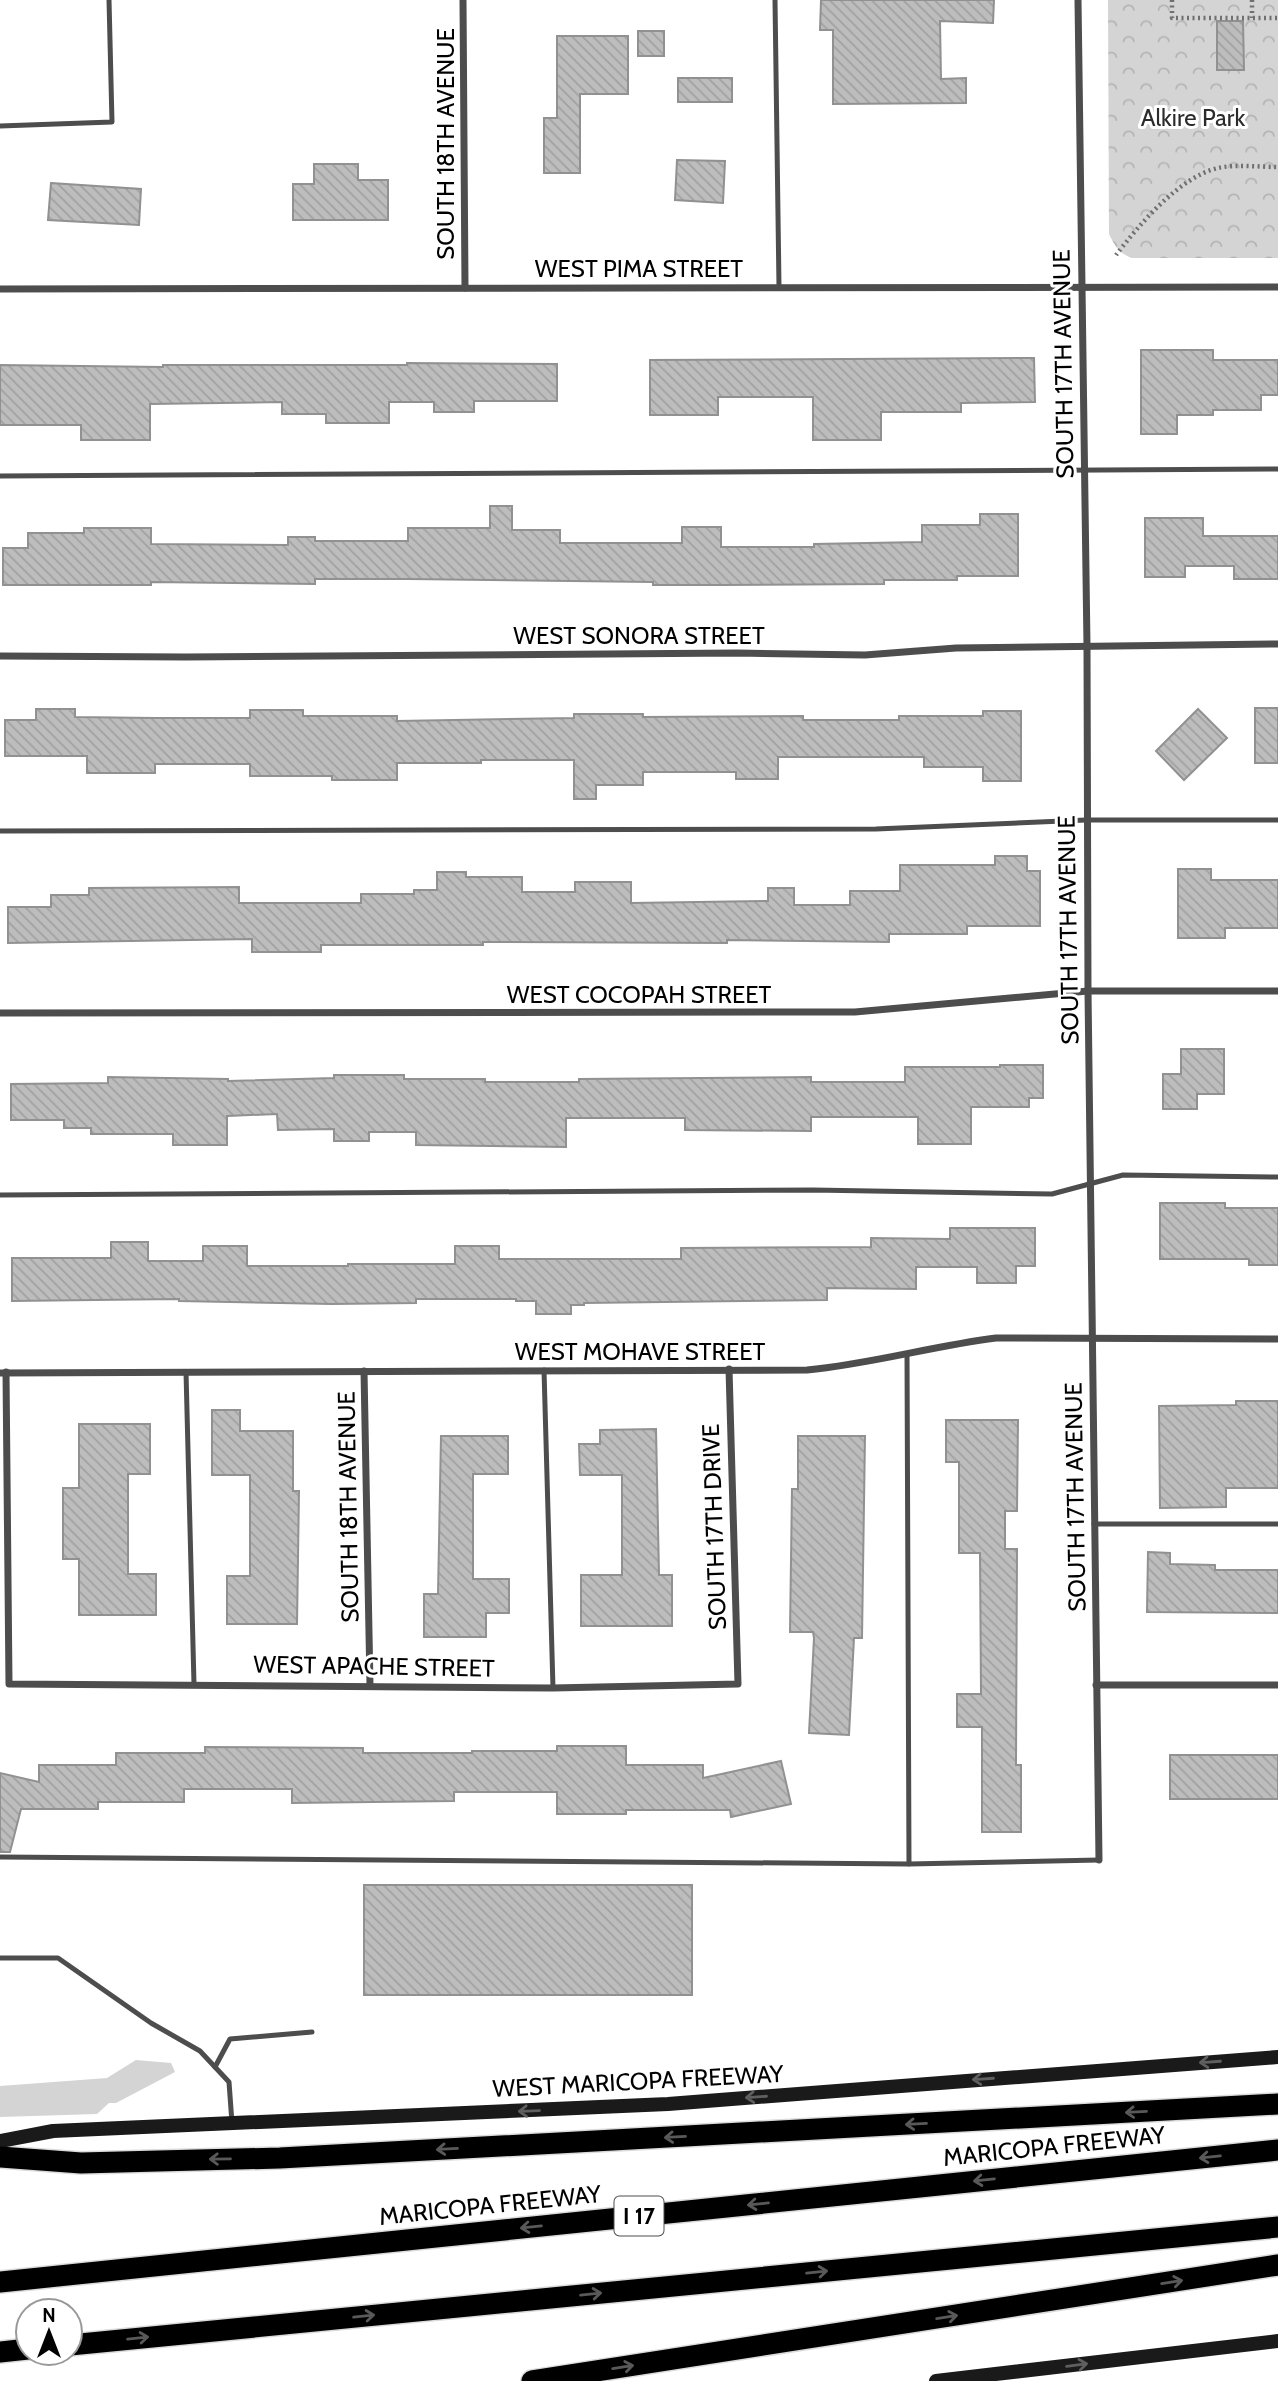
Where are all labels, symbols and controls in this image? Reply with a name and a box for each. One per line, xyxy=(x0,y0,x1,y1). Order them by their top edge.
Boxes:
street label: SOUTH 18TH AVENUE xyxy=(431,28,460,260)
park label: Alkire Park xyxy=(1141,103,1245,132)
street label: SOUTH 17TH AVENUE xyxy=(1046,249,1080,479)
street label: WEST PIMA STREET xyxy=(535,254,743,283)
street label: WEST SONORA STREET xyxy=(513,621,765,650)
street label: SOUTH 17TH AVENUE xyxy=(1051,815,1085,1045)
street label: WEST COCOPAH STREET xyxy=(507,980,772,1009)
street label: WEST MOHAVE STREET xyxy=(515,1337,766,1366)
street label: SOUTH 17TH AVENUE xyxy=(1058,1382,1092,1612)
street label: SOUTH 18TH AVENUE xyxy=(331,1391,365,1623)
street label: SOUTH 17TH DRIVE xyxy=(696,1423,732,1631)
street label: WEST APACHE STREET xyxy=(253,1649,495,1683)
one-way arrow xyxy=(1199,2056,1222,2069)
street label: WEST MARICOPA FREEWAY xyxy=(492,2059,785,2103)
one-way arrow xyxy=(972,2073,995,2086)
one-way arrow xyxy=(745,2091,768,2104)
one-way arrow xyxy=(518,2104,541,2117)
one-way arrow xyxy=(1126,2106,1148,2119)
one-way arrow xyxy=(905,2118,928,2131)
street label: MARICOPA FREEWAY xyxy=(942,2120,1167,2172)
one-way arrow xyxy=(664,2131,686,2144)
one-way arrow xyxy=(437,2143,459,2156)
one-way arrow xyxy=(1199,2150,1222,2163)
one-way arrow xyxy=(209,2153,232,2166)
one-way arrow xyxy=(973,2174,996,2187)
street label: MARICOPA FREEWAY xyxy=(378,2179,603,2231)
road number: I 17 xyxy=(614,2196,664,2236)
one-way arrow xyxy=(747,2197,769,2210)
one-way arrow xyxy=(520,2221,543,2234)
one-way arrow xyxy=(805,2265,828,2278)
one-way arrow xyxy=(1160,2275,1183,2288)
one-way arrow xyxy=(579,2287,602,2300)
north arrow xyxy=(14,2297,84,2367)
text: N xyxy=(42,2304,56,2327)
one-way arrow xyxy=(353,2309,375,2322)
one-way arrow xyxy=(935,2310,958,2323)
one-way arrow xyxy=(126,2331,149,2344)
one-way arrow xyxy=(1065,2358,1088,2371)
one-way arrow xyxy=(611,2360,634,2373)

